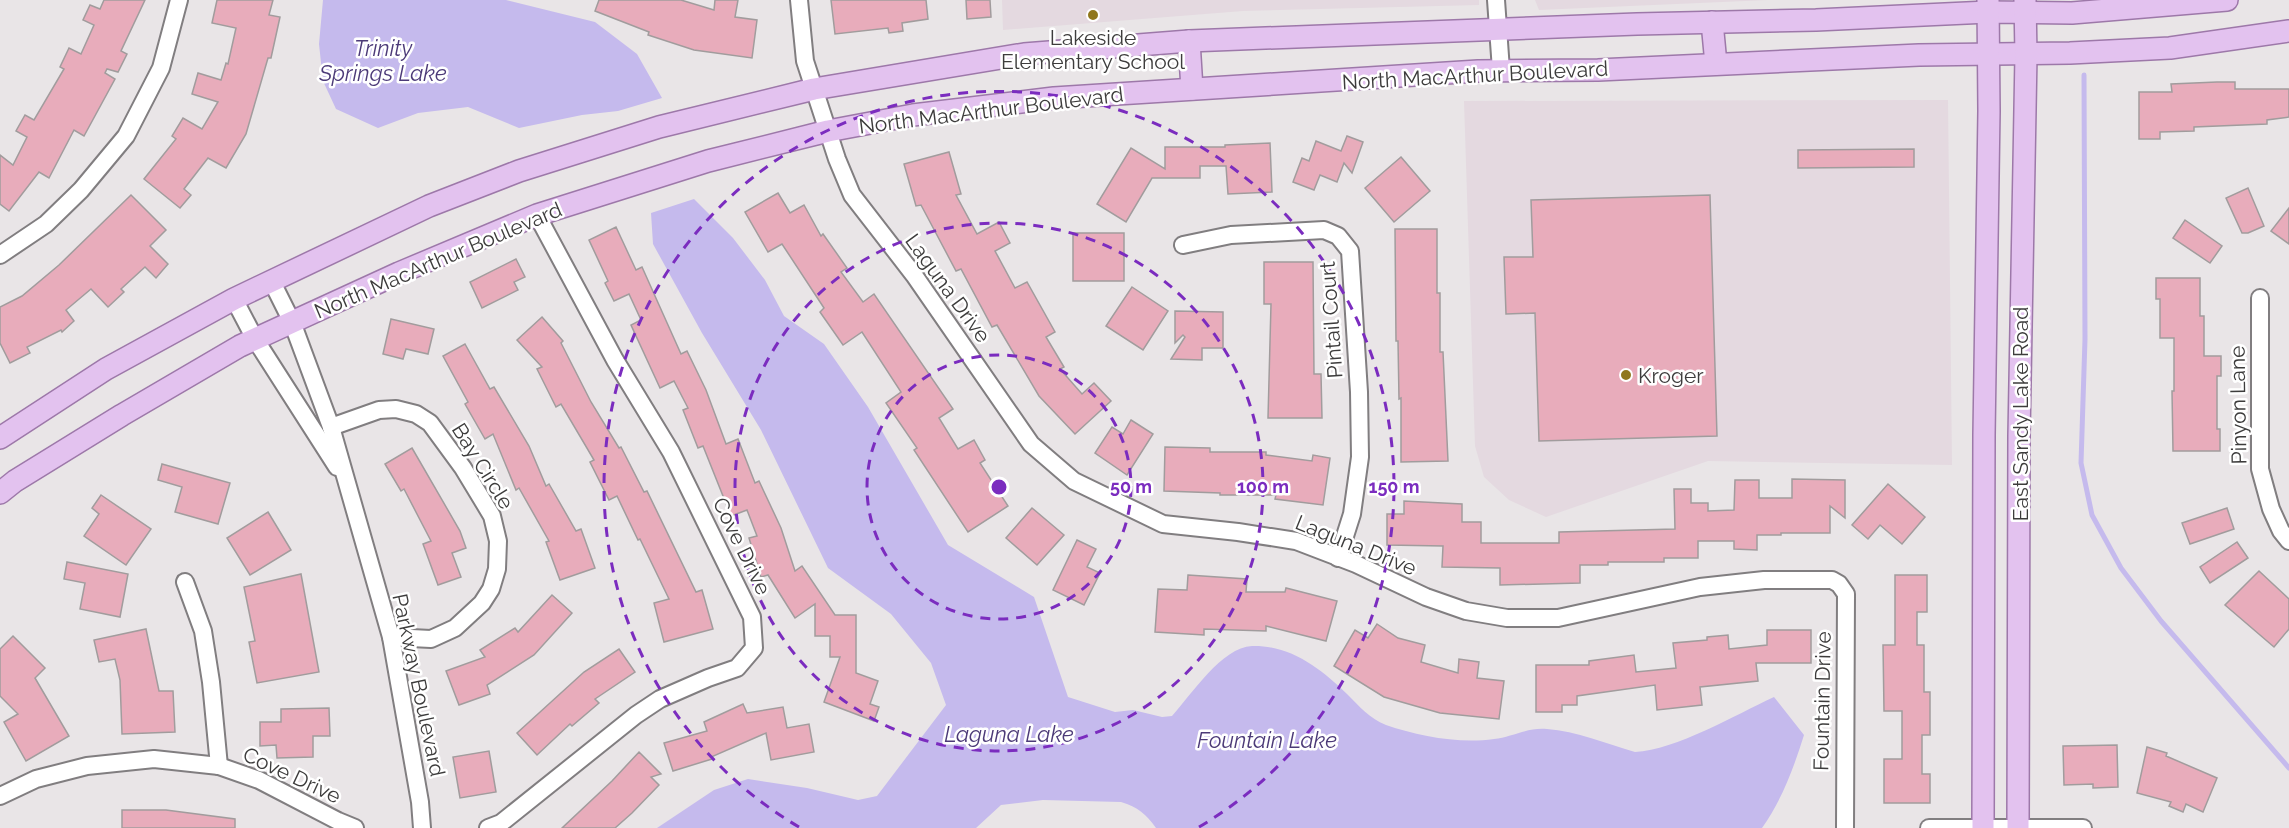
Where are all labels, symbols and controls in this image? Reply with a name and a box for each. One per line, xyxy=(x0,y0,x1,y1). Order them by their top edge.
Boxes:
marker: Lakeside Elementary School xyxy=(1086,8,1100,22)
place label: Lakeside Elementary School xyxy=(1001,25,1185,74)
water label: Trinity Springs Lake xyxy=(318,35,447,86)
street label: North MacArthur Boulevard xyxy=(1341,56,1609,94)
street label: North MacArthur Boulevard xyxy=(857,81,1125,139)
street label: North MacArthur Boulevard xyxy=(310,196,566,324)
street label: Laguna Drive xyxy=(900,229,996,347)
street label: Pintail Court xyxy=(1314,261,1348,379)
street label: East Sandy Lake Road xyxy=(2008,307,2033,521)
street label: Pinyon Lane xyxy=(2224,345,2252,465)
place label: Kroger xyxy=(1638,363,1704,388)
marker: Kroger xyxy=(1619,368,1633,382)
street label: Bay Circle xyxy=(447,418,519,514)
text: 50 m xyxy=(1110,476,1152,497)
text: 100 m xyxy=(1237,476,1289,497)
text: 150 m xyxy=(1369,476,1420,497)
centre of rings xyxy=(989,477,1009,497)
street label: Cove Drive xyxy=(708,493,776,599)
street label: Laguna Drive xyxy=(1292,509,1420,581)
street label: Parkway Boulevard xyxy=(387,591,451,779)
street label: Fountain Drive xyxy=(1808,631,1836,771)
water label: Laguna Lake xyxy=(944,721,1074,747)
water label: Fountain Lake xyxy=(1197,727,1337,753)
street label: Cove Drive xyxy=(239,741,345,809)

